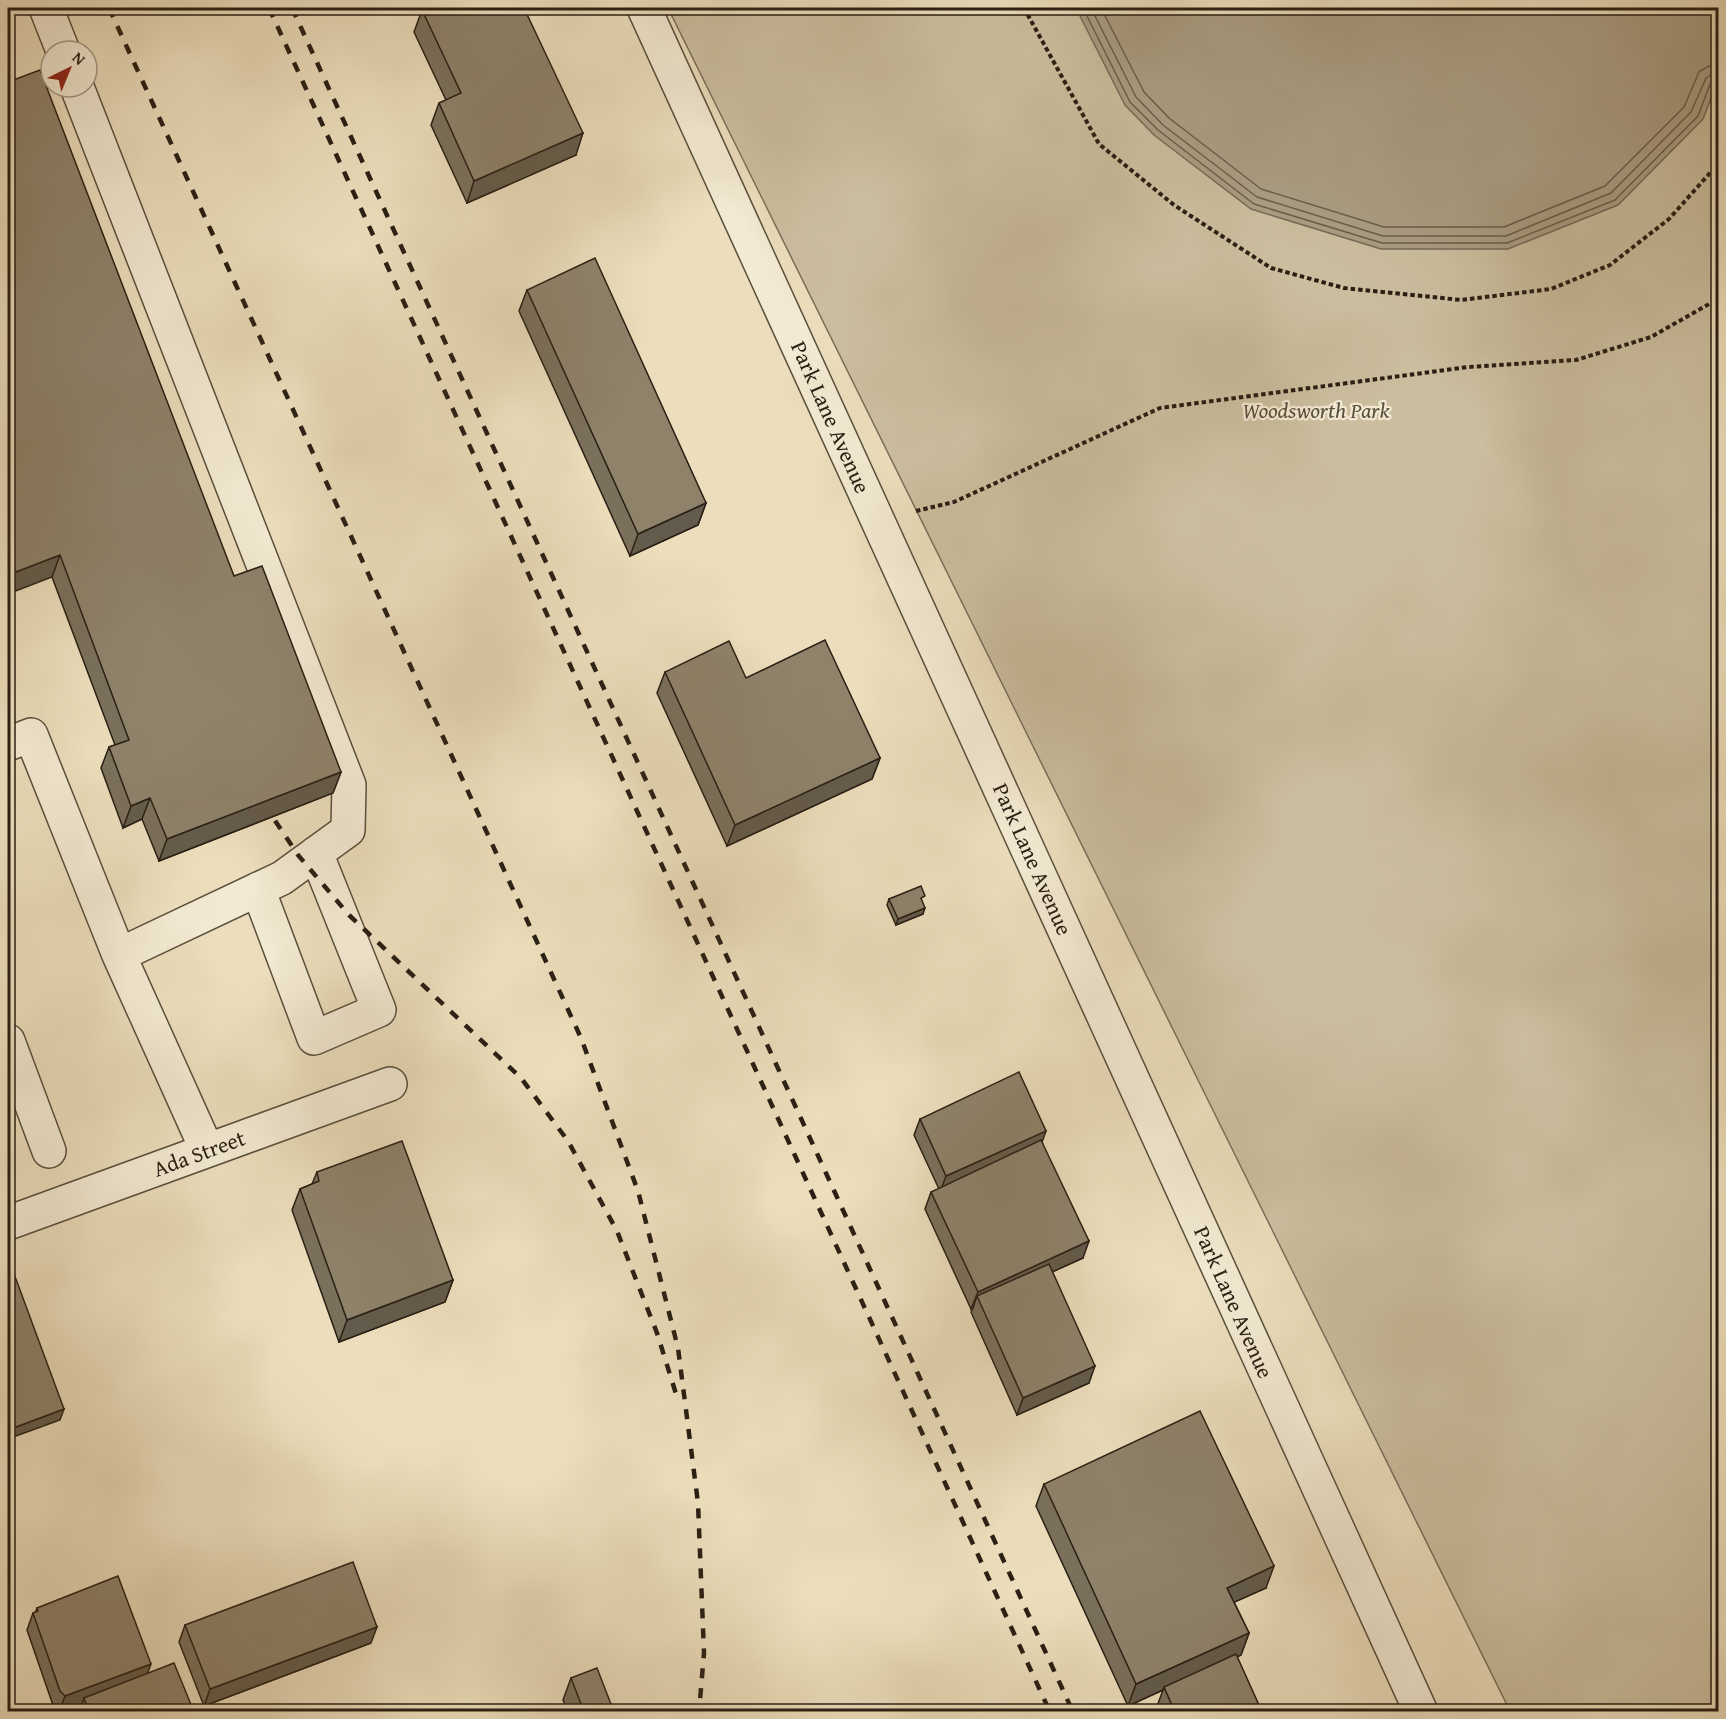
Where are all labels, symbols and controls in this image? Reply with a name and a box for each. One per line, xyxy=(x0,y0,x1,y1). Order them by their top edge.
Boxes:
north arrow xyxy=(39,39,99,99)
text: N xyxy=(67,46,92,71)
street label: Park Lane Avenue xyxy=(783,336,879,498)
park label: Woodsworth Park xyxy=(1242,394,1391,426)
street label: Park Lane Avenue xyxy=(985,778,1081,940)
street label: Ada Street xyxy=(148,1121,250,1184)
street label: Park Lane Avenue xyxy=(1186,1221,1282,1383)

